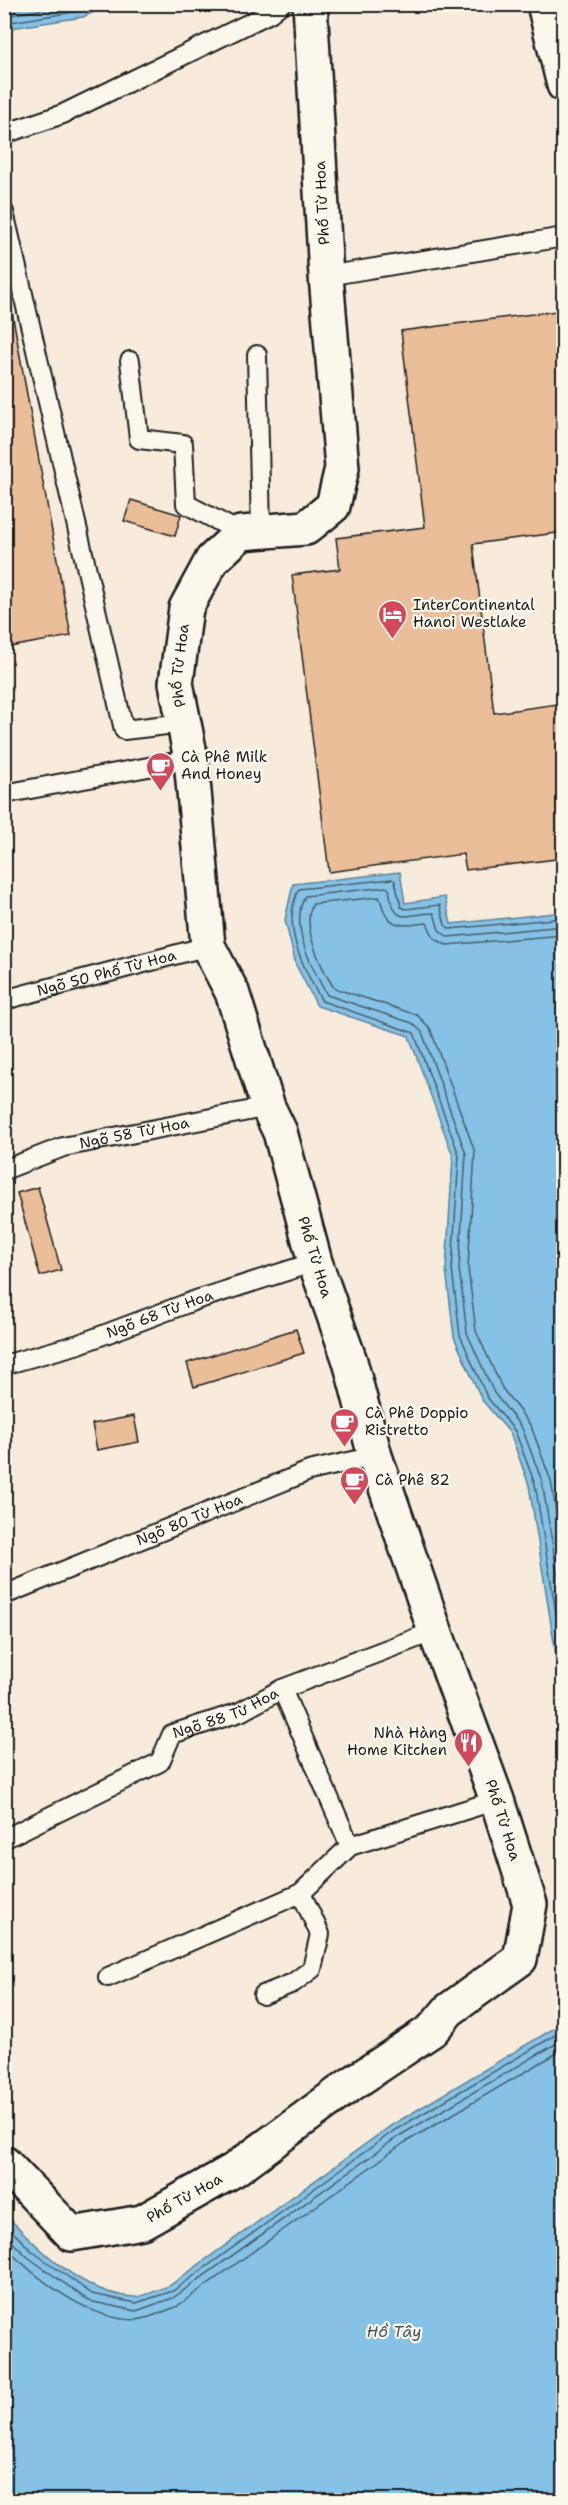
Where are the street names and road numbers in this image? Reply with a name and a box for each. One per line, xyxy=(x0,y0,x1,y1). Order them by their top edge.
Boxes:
street label: Phố Từ Hoa xyxy=(310,160,334,246)
street label: Phố Từ Hoa xyxy=(166,622,194,709)
street label: Ngõ 50 Phố Từ Hoa xyxy=(35,945,179,1001)
street label: Ngõ 58 Từ Hoa xyxy=(78,1112,192,1154)
street label: Phố Từ Hoa xyxy=(293,1214,337,1301)
street label: Ngõ 68 Từ Hoa xyxy=(103,1285,216,1343)
street label: Ngõ 80 Từ Hoa xyxy=(133,1489,246,1550)
street label: Ngõ 88 Từ Hoa xyxy=(170,1682,283,1743)
street label: Phố Từ Hoa xyxy=(480,1777,526,1864)
street label: Phố Từ Hoa xyxy=(143,2168,227,2227)

